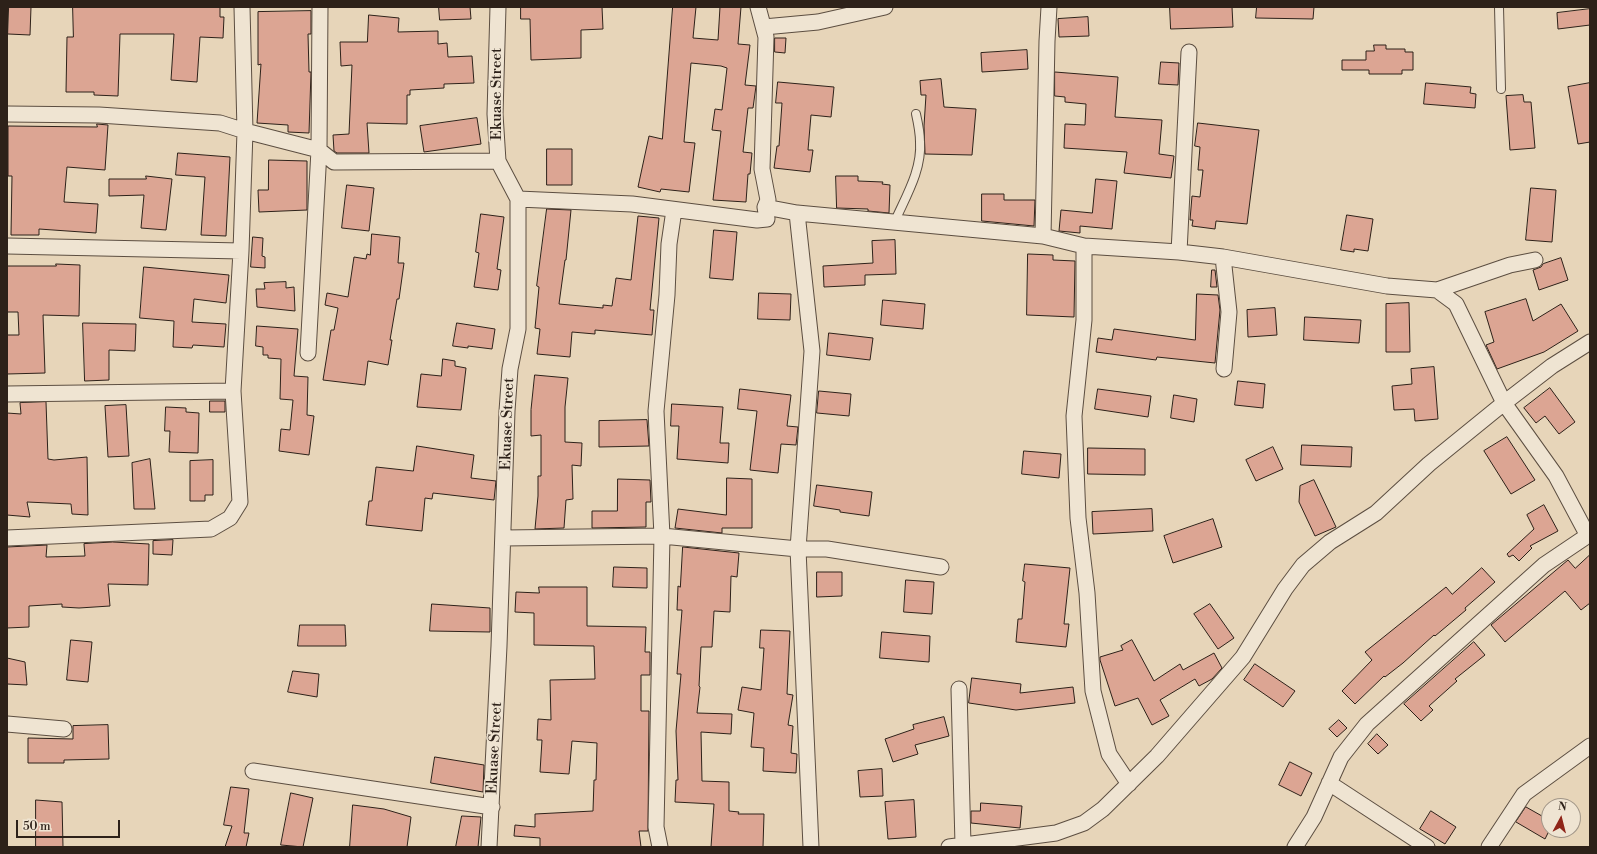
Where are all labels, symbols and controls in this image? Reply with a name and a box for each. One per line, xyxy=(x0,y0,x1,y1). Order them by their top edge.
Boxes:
street label: Ekuase Street xyxy=(488,48,506,140)
street label: Ekuase Street xyxy=(497,377,519,471)
street label: Ekuase Street xyxy=(484,701,506,795)
north arrow xyxy=(1541,798,1581,838)
text: N xyxy=(1557,800,1568,815)
scale bar xyxy=(18,812,122,838)
text: 50 m xyxy=(23,819,51,834)

